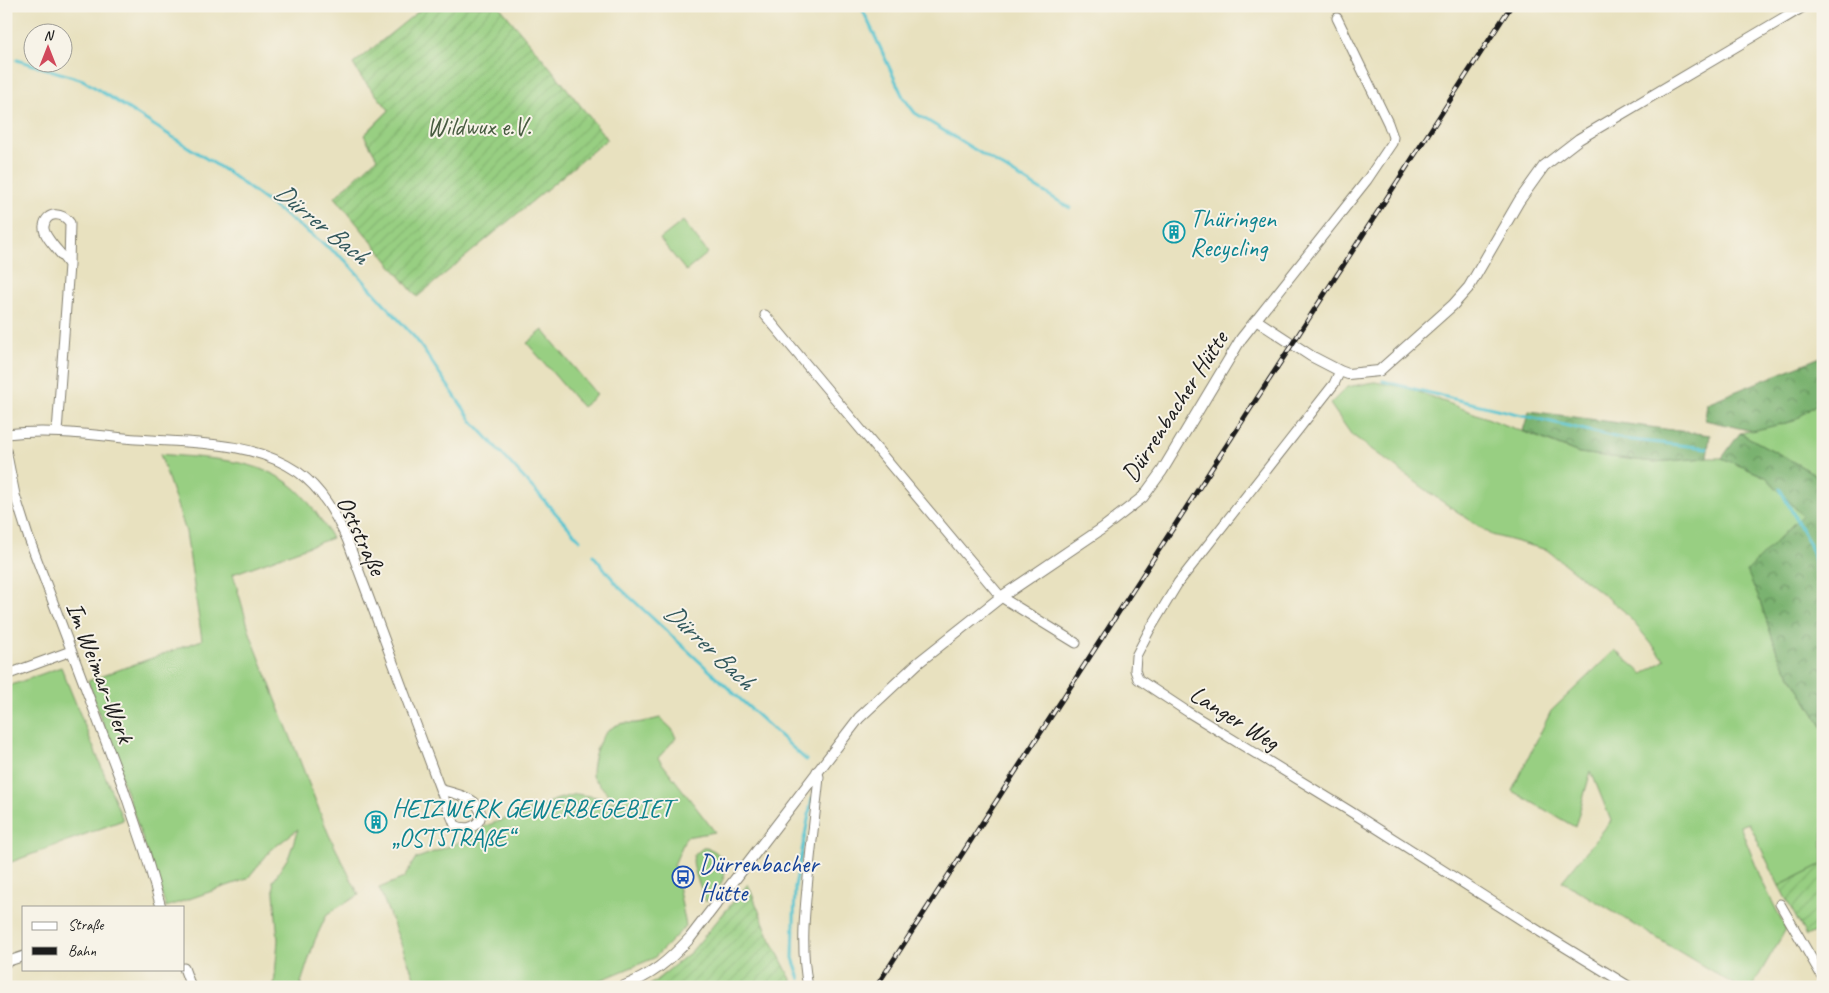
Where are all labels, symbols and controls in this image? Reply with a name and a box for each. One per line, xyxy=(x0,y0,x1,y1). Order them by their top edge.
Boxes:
north arrow xyxy=(22,22,72,72)
text: N xyxy=(44,27,55,44)
park label: Wildwux e.V. xyxy=(427,111,531,143)
water label: Dürrer Bach xyxy=(268,175,377,273)
place label: Thüringen Recycling xyxy=(1190,203,1277,264)
building icon: Thüringen Recycling xyxy=(1162,220,1186,244)
street label: Dürrenbacher Hütte xyxy=(1114,324,1236,488)
street label: Oststraße xyxy=(329,490,394,582)
water label: Dürrer Bach xyxy=(657,596,764,698)
street label: Im Weimar-Werk xyxy=(59,597,142,749)
street label: Langer Weg xyxy=(1184,678,1286,758)
place label: HEIZWERK GEWERBEGEBIET „OSTSTRAßE“ xyxy=(392,793,679,854)
building icon: HEIZWERK GEWERBEGEBIET „OSTSTRAßE“ xyxy=(364,810,388,834)
place label: Dürrenbacher Hütte xyxy=(699,848,821,909)
bus stop icon: Dürrenbacher Hütte xyxy=(671,865,695,889)
legend xyxy=(22,906,185,970)
text: Straße xyxy=(68,916,104,935)
text: Bahn xyxy=(68,942,96,961)

